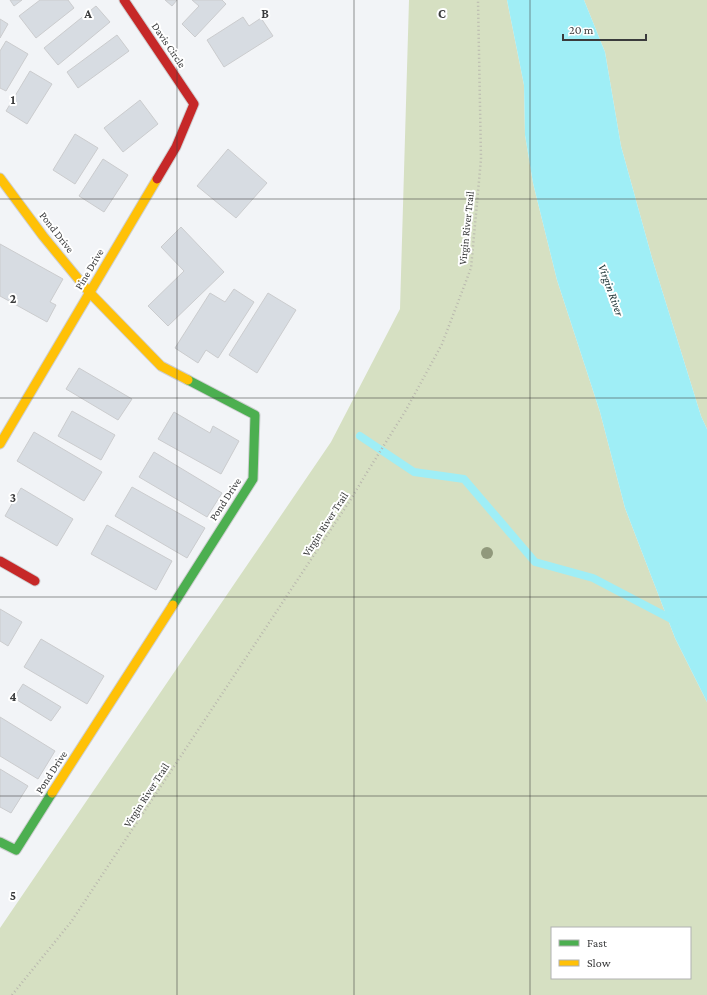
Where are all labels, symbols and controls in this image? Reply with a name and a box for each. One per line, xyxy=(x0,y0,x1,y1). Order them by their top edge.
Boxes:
text: A xyxy=(83,6,92,21)
text: B xyxy=(261,6,269,21)
text: C xyxy=(438,6,446,21)
scale bar xyxy=(563,16,646,42)
street label: Davis Circle xyxy=(149,20,189,70)
text: 20 m xyxy=(569,23,594,37)
text: 1 xyxy=(11,92,16,107)
street label: Virgin River Trail xyxy=(456,190,477,266)
street label: Pond Drive xyxy=(37,209,77,255)
street label: Pine Drive xyxy=(72,246,106,291)
water label: Virgin River xyxy=(595,262,627,319)
text: 2 xyxy=(10,291,17,306)
street label: Pond Drive xyxy=(207,475,243,523)
text: 3 xyxy=(10,490,16,505)
street label: Virgin River Trail xyxy=(300,490,351,559)
text: 4 xyxy=(9,689,17,704)
street label: Pond Drive xyxy=(33,748,69,796)
street label: Virgin River Trail xyxy=(121,761,172,830)
text: 5 xyxy=(10,888,16,903)
legend xyxy=(551,927,691,979)
text: Fast xyxy=(587,936,608,950)
text: Slow xyxy=(587,956,611,970)

